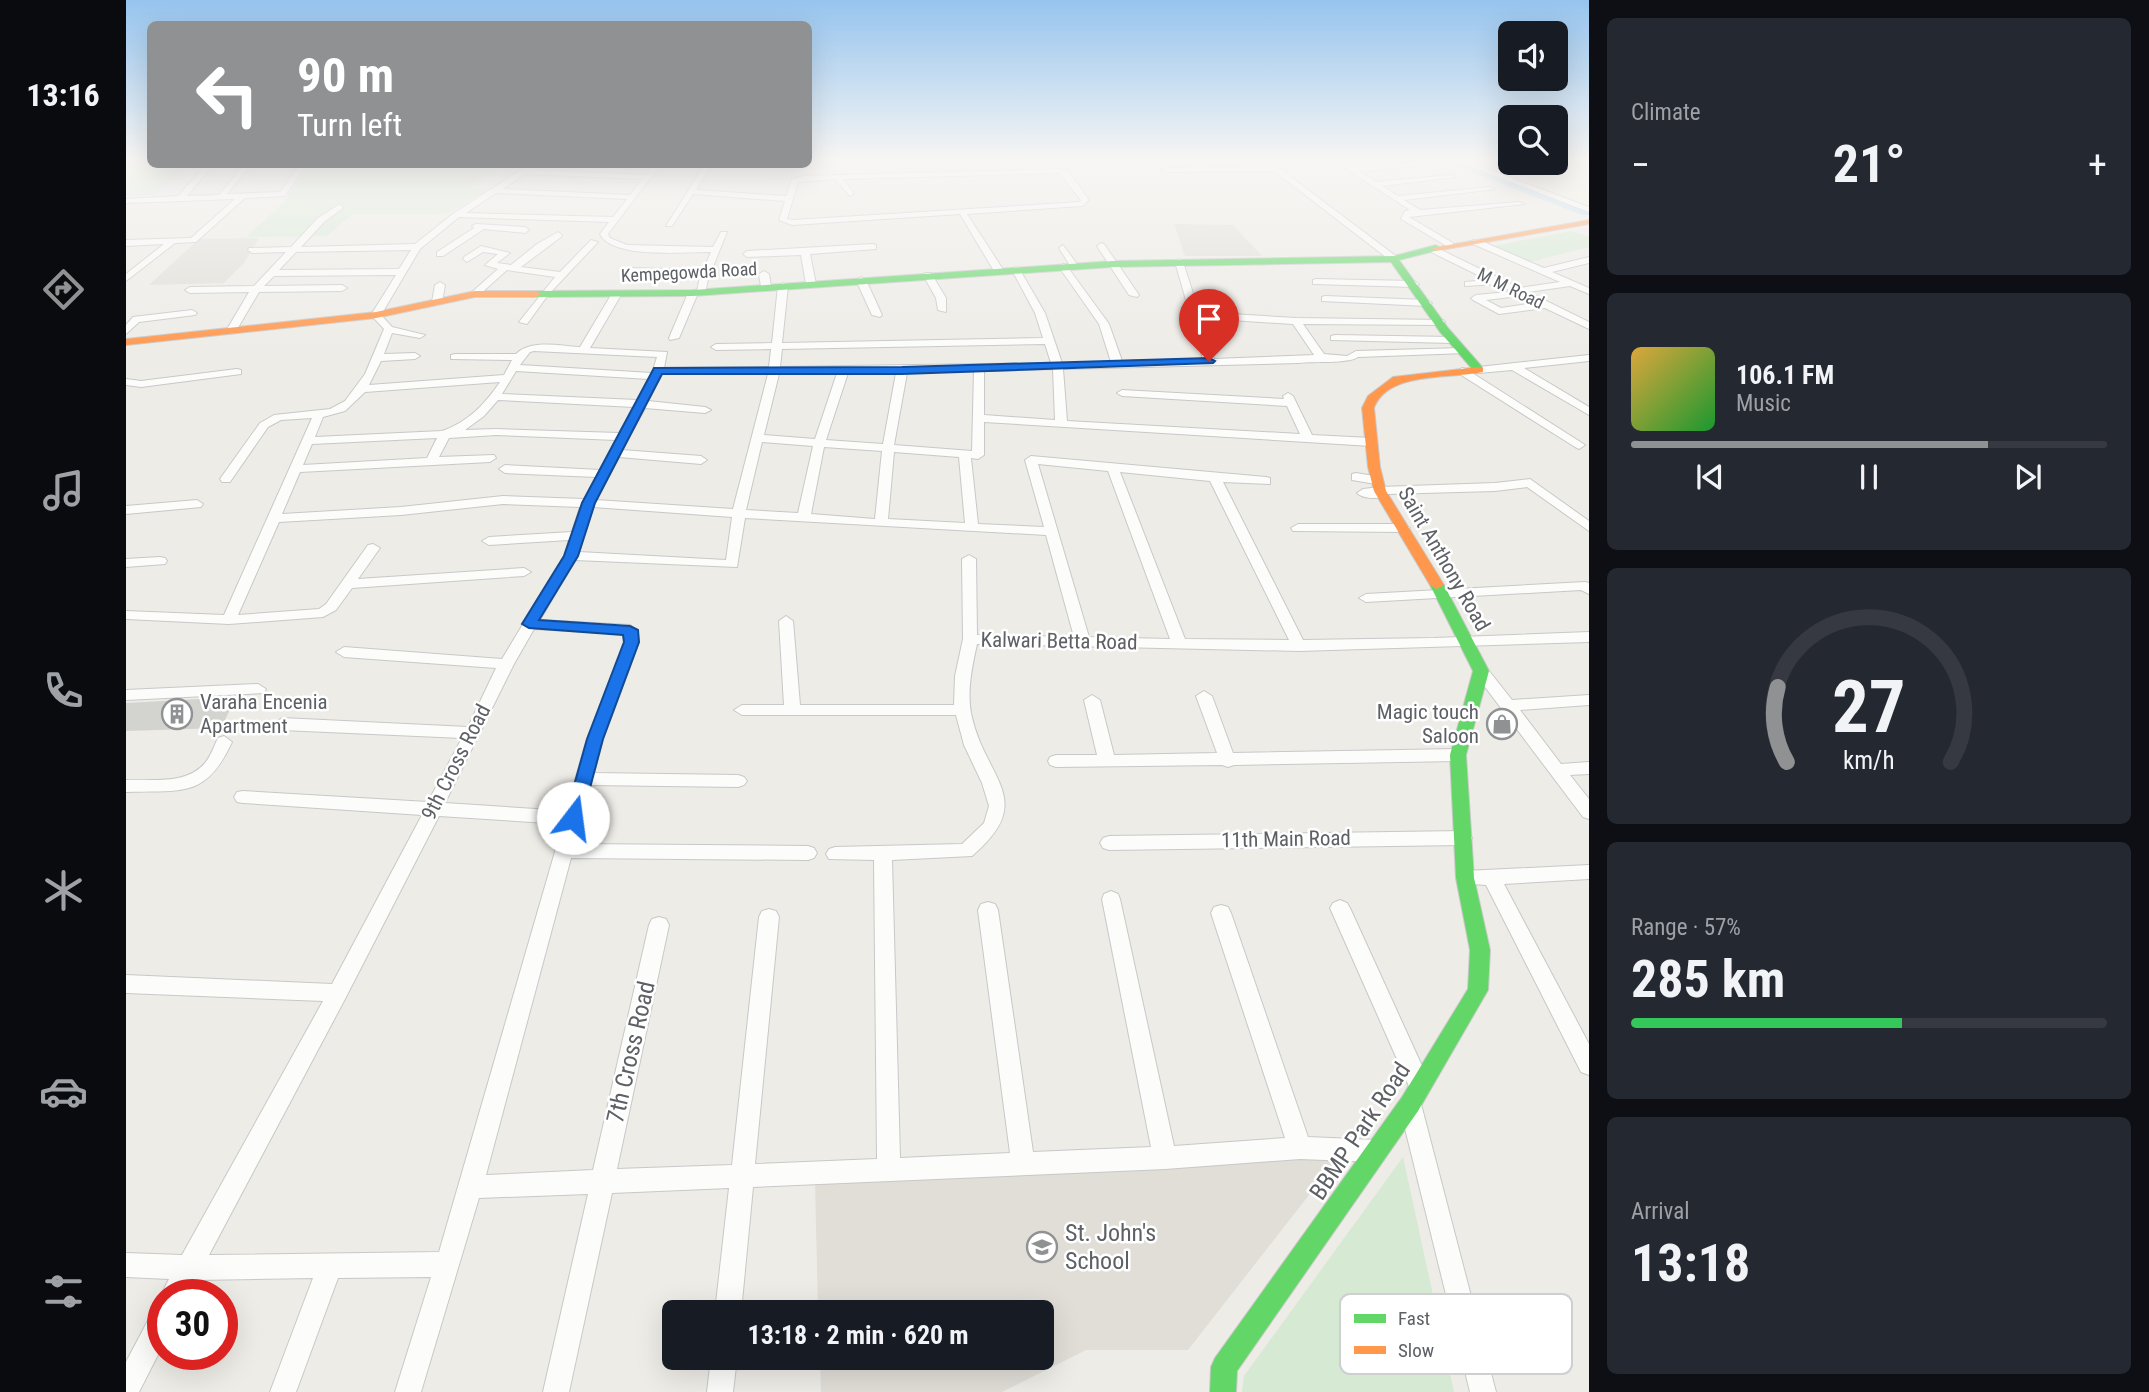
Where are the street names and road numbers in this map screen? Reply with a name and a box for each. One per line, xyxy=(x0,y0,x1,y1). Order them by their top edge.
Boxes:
street label: Kempegowda Road xyxy=(620,258,758,286)
street label: M M Road xyxy=(1474,263,1548,313)
street label: Saint Anthony Road xyxy=(1393,483,1495,635)
street label: Kalwari Betta Road xyxy=(980,628,1138,654)
street label: 9th Cross Road xyxy=(417,700,495,824)
street label: 11th Main Road xyxy=(1221,826,1351,852)
street label: 7th Cross Road xyxy=(601,979,661,1125)
street label: BBMP Park Road xyxy=(1304,1057,1416,1205)

